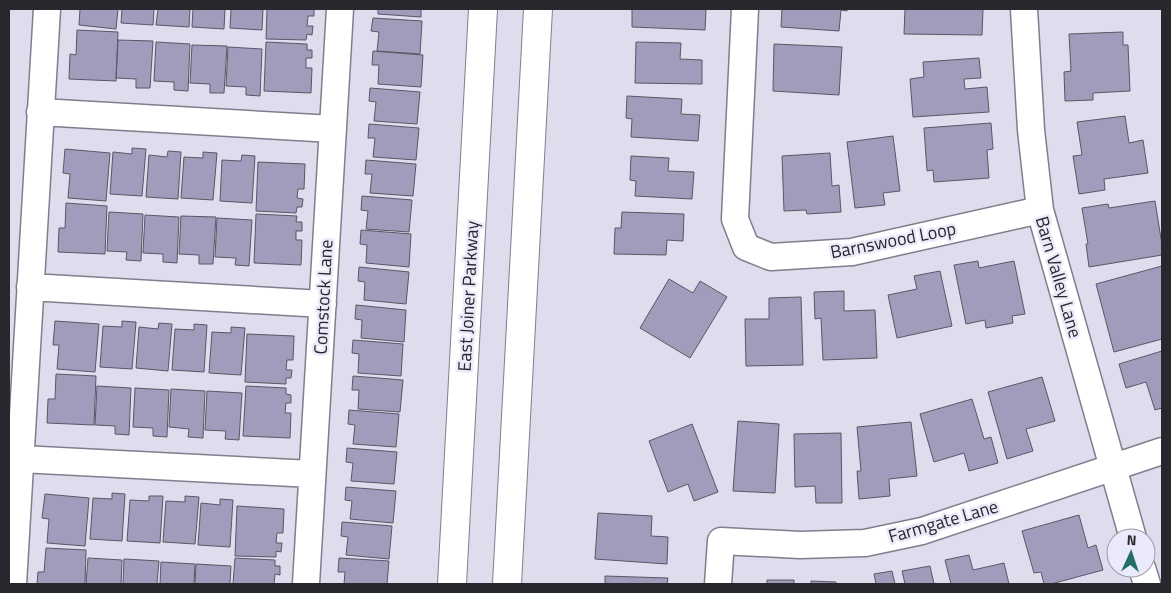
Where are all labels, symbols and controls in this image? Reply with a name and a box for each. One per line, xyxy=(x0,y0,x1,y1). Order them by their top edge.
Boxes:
street label: Barn Valley Lane xyxy=(1029,213,1089,341)
street label: Barnswood Loop xyxy=(828,215,958,265)
street label: East Joiner Parkway xyxy=(451,220,485,372)
street label: Comstock Lane xyxy=(307,239,339,355)
street label: Farmgate Lane xyxy=(885,492,1001,550)
north arrow xyxy=(1106,528,1156,578)
text: N xyxy=(1126,529,1137,550)

